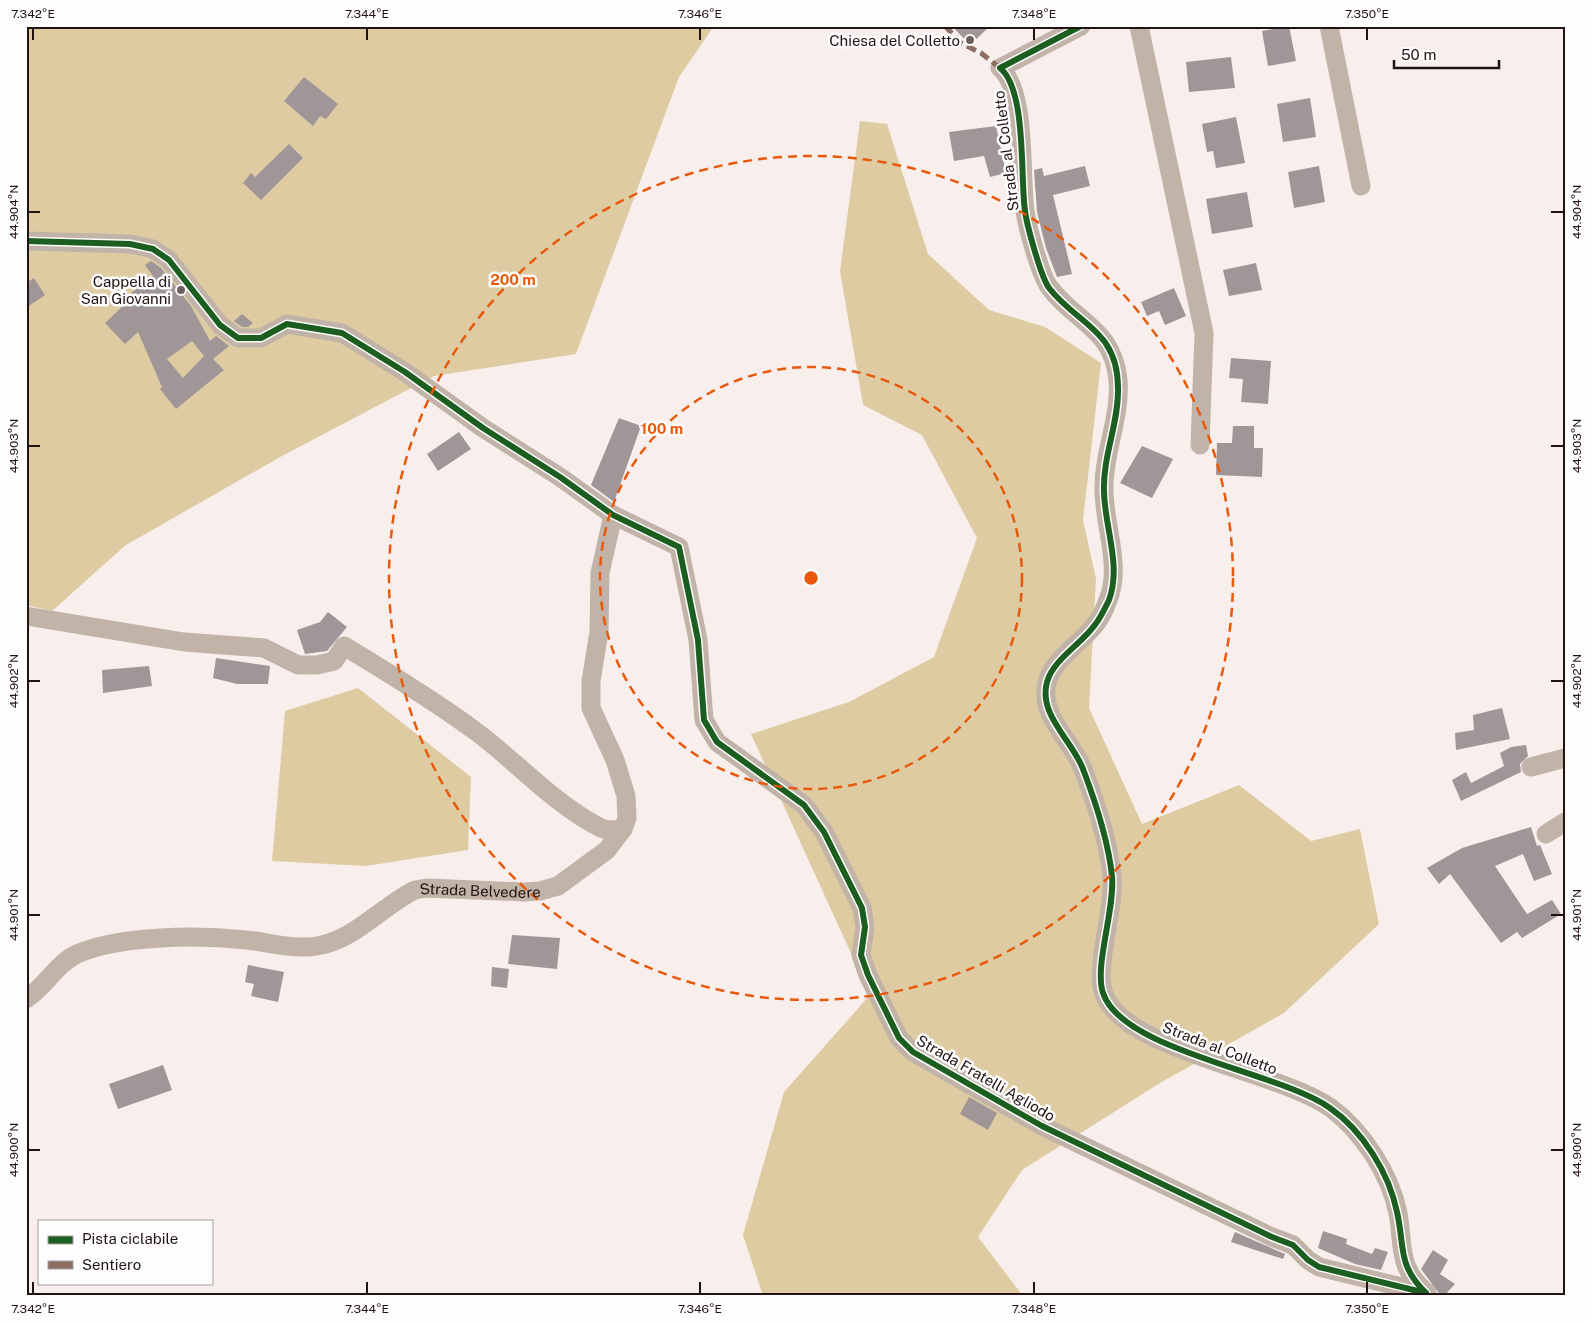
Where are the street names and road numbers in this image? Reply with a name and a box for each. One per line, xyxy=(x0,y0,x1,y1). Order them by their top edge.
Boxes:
street label: Strada al Colletto xyxy=(990,90,1022,212)
street label: Strada Belvedere xyxy=(418,879,541,901)
street label: Strada al Colletto xyxy=(1160,1018,1280,1078)
street label: Strada Fratelli Agliodo xyxy=(914,1031,1058,1125)

